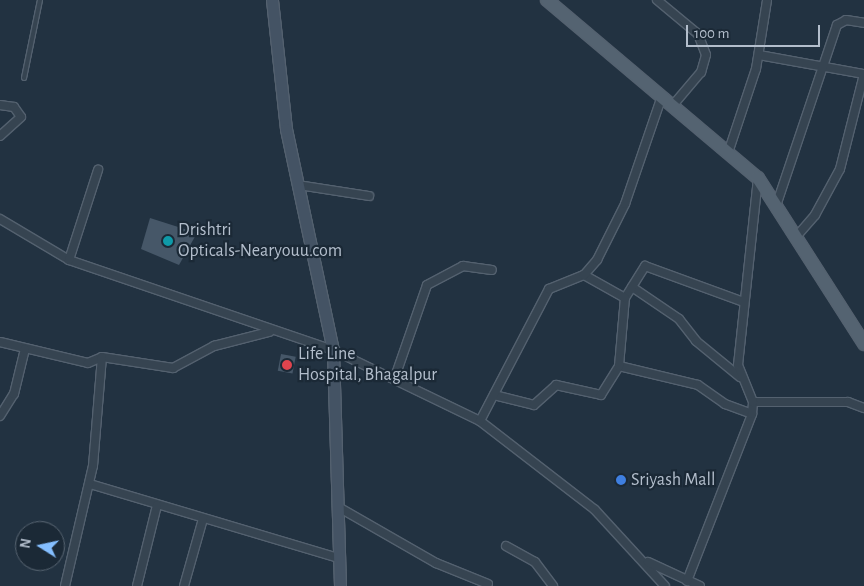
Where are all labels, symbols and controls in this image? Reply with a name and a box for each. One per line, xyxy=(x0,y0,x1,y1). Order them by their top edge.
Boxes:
scale bar xyxy=(689,15,823,47)
text: 100 m xyxy=(694,26,729,41)
place label: Drishtri Opticals-Nearyouu.com xyxy=(178,220,342,262)
marker: Drishtri Opticals-Nearyouu.com xyxy=(162,235,174,247)
place label: Life Line Hospital, Bhagalpur xyxy=(298,344,437,386)
marker: Life Line Hospital, Bhagalpur xyxy=(280,358,294,372)
place label: Sriyash Mall xyxy=(631,469,715,491)
marker: Sriyash Mall xyxy=(615,474,627,486)
north arrow xyxy=(15,521,65,571)
text: N xyxy=(18,538,34,550)

